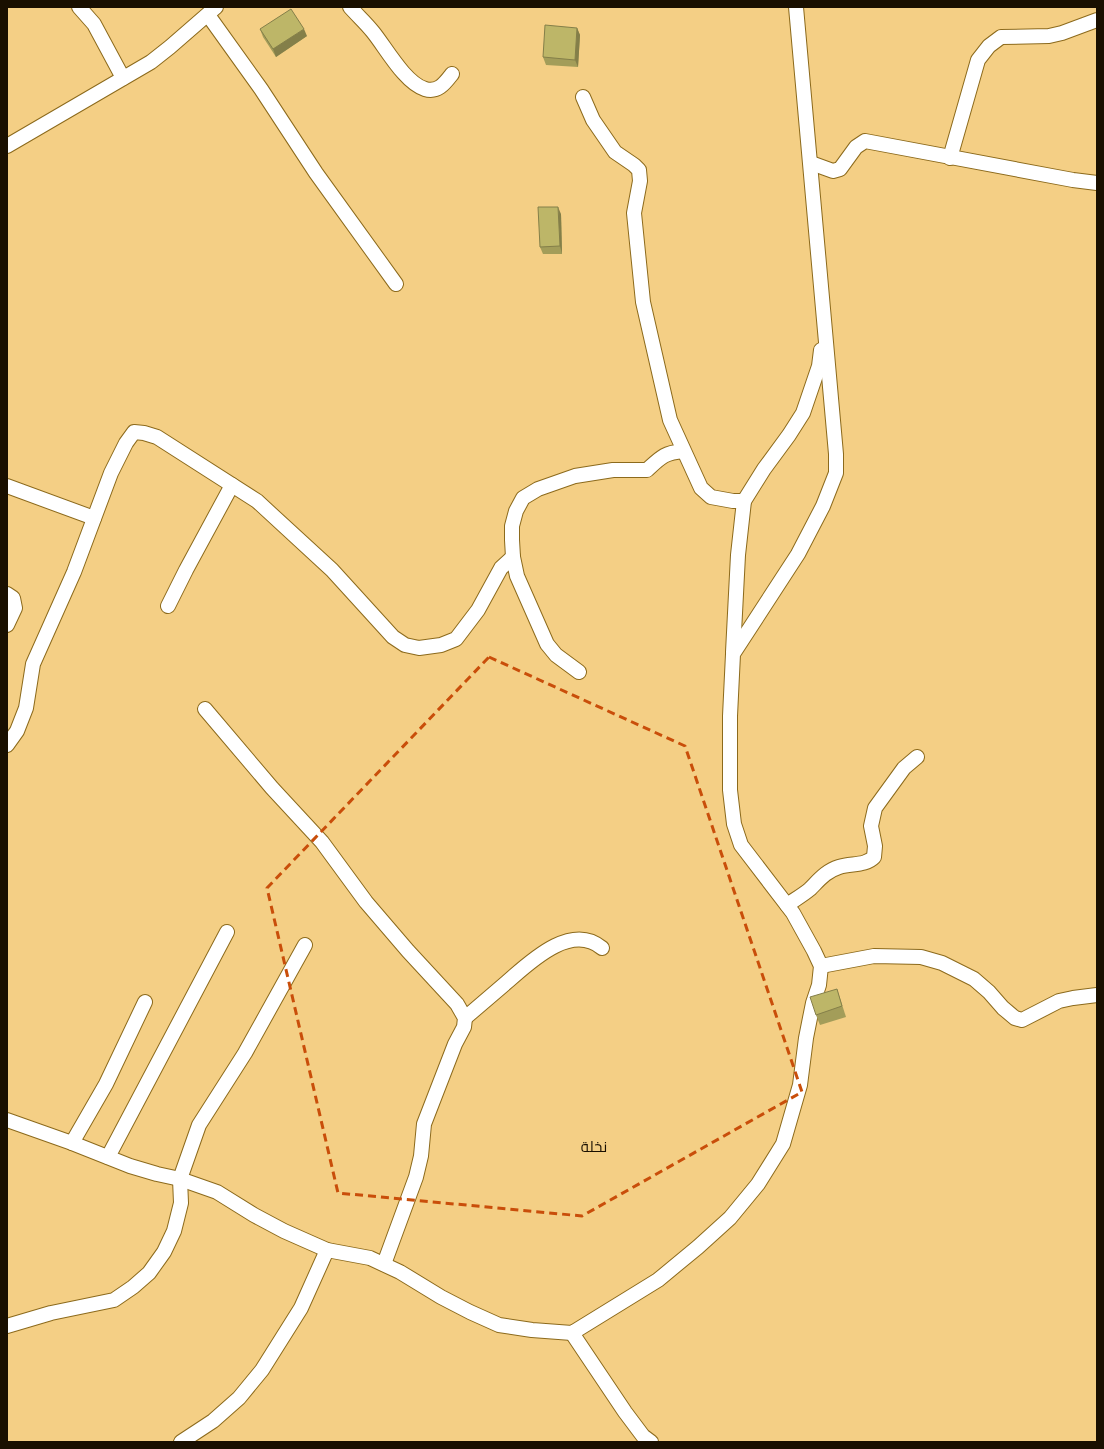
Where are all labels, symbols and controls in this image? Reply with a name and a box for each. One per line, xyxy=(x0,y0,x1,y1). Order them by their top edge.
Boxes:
district label: نخلة xyxy=(581,1138,607,1156)

